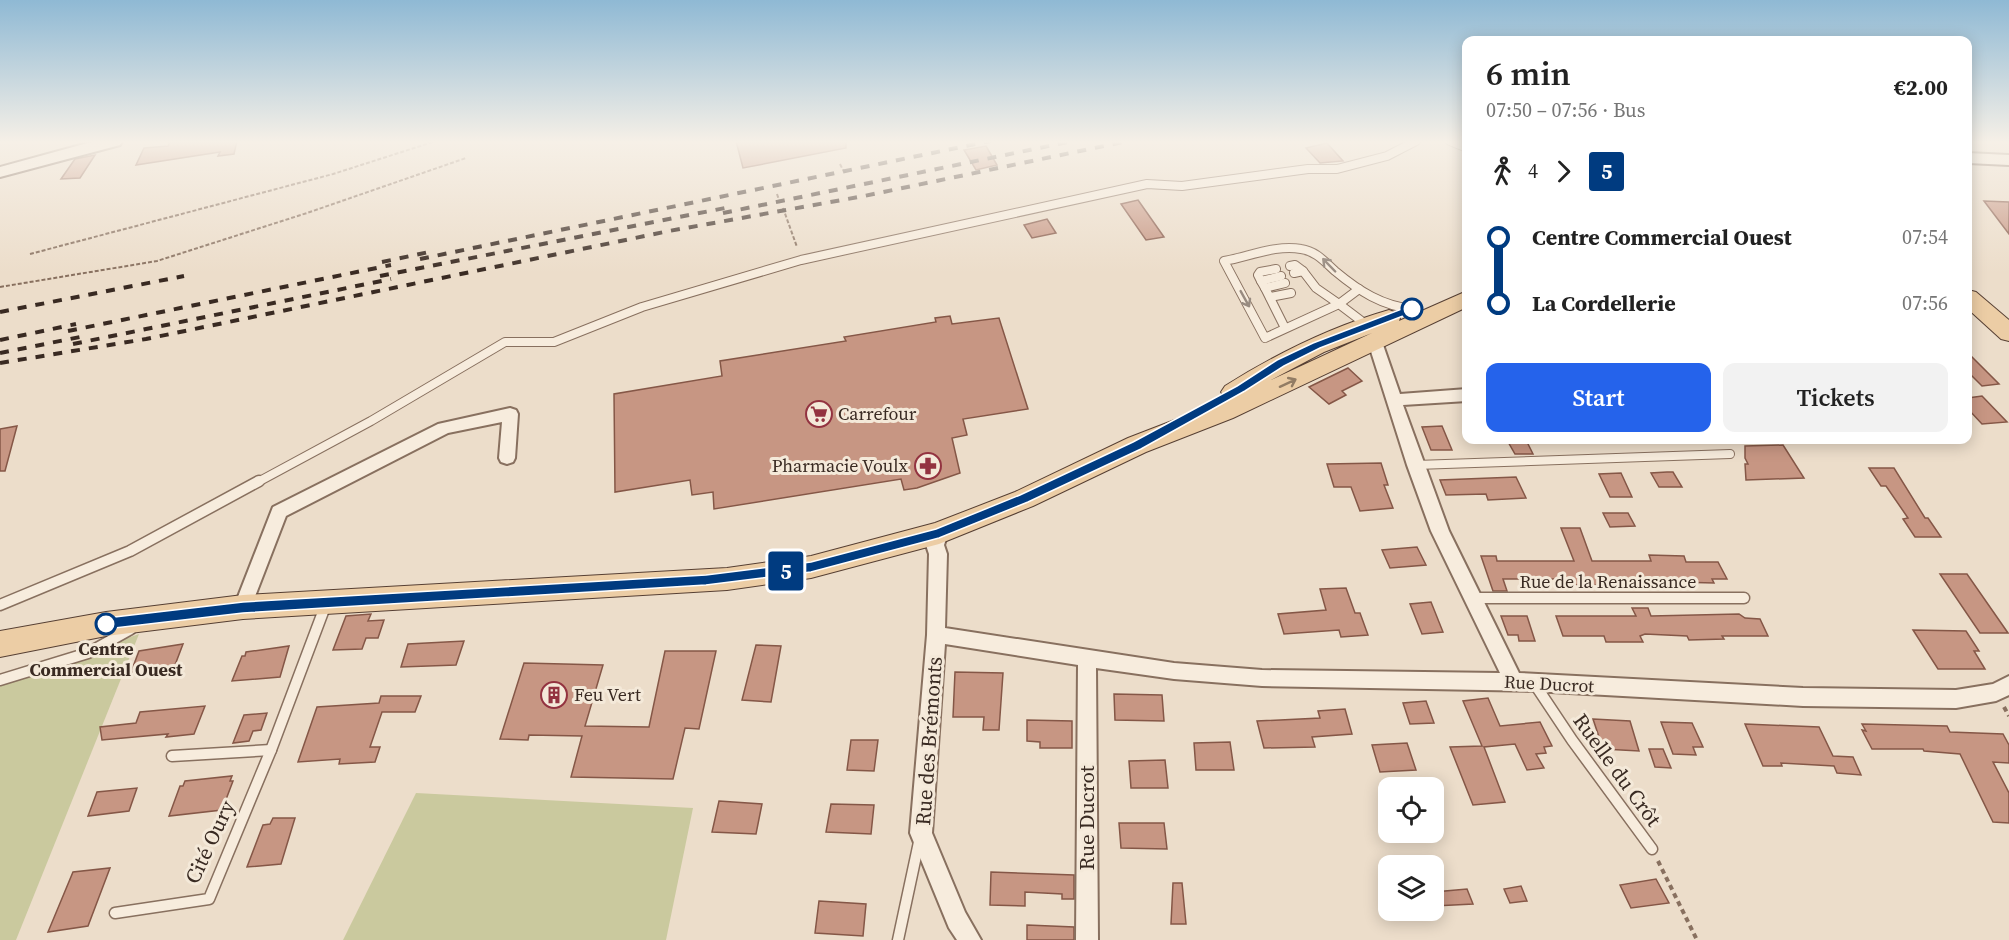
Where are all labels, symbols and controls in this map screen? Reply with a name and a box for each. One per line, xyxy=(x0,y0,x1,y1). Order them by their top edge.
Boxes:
text: 6 min xyxy=(1486,51,1571,96)
text: €2.00 xyxy=(1894,72,1948,102)
text: 07:50 – 07:56 · Bus xyxy=(1486,96,1645,124)
icon: walk xyxy=(1486,155,1519,188)
icon: forward xyxy=(1547,155,1580,188)
text: 4 xyxy=(1528,157,1538,185)
text: 5 xyxy=(1601,157,1612,186)
text: Centre Commercial Ouest xyxy=(1532,222,1792,252)
text: 07:54 xyxy=(1902,223,1948,251)
one-way arrow xyxy=(1322,257,1337,272)
text: La Cordellerie xyxy=(1532,288,1676,318)
text: 07:56 xyxy=(1902,289,1948,317)
one-way arrow xyxy=(1239,290,1251,307)
unlabelled marker xyxy=(1401,298,1423,320)
button: Start xyxy=(1486,363,1711,432)
button: Tickets xyxy=(1723,363,1948,432)
one-way arrow xyxy=(1278,376,1296,388)
supermarket icon: Carrefour xyxy=(804,399,834,429)
place label: Carrefour xyxy=(838,401,917,426)
pharmacy icon: Pharmacie Voulx xyxy=(913,451,943,481)
place label: Pharmacie Voulx xyxy=(772,453,909,478)
line badge: 5 xyxy=(766,552,806,590)
text: 5 xyxy=(780,557,792,586)
street label: Rue de la Renaissance xyxy=(1519,569,1697,594)
marker: Centre Commercial Ouest xyxy=(95,613,117,635)
place label: Centre Commercial Ouest xyxy=(29,636,183,682)
street label: Rue des Brémonts xyxy=(908,656,949,826)
street label: Rue Ducrot xyxy=(1503,669,1595,698)
building icon: Feu Vert xyxy=(539,680,569,710)
place label: Feu Vert xyxy=(574,682,641,707)
street label: Ruelle du Crôt xyxy=(1567,707,1668,832)
street label: Rue Ducrot xyxy=(1072,765,1101,871)
map controls xyxy=(1378,777,1444,921)
button: locate xyxy=(1378,777,1444,843)
street label: Cité Oury xyxy=(178,795,242,888)
button: layers xyxy=(1378,855,1444,921)

